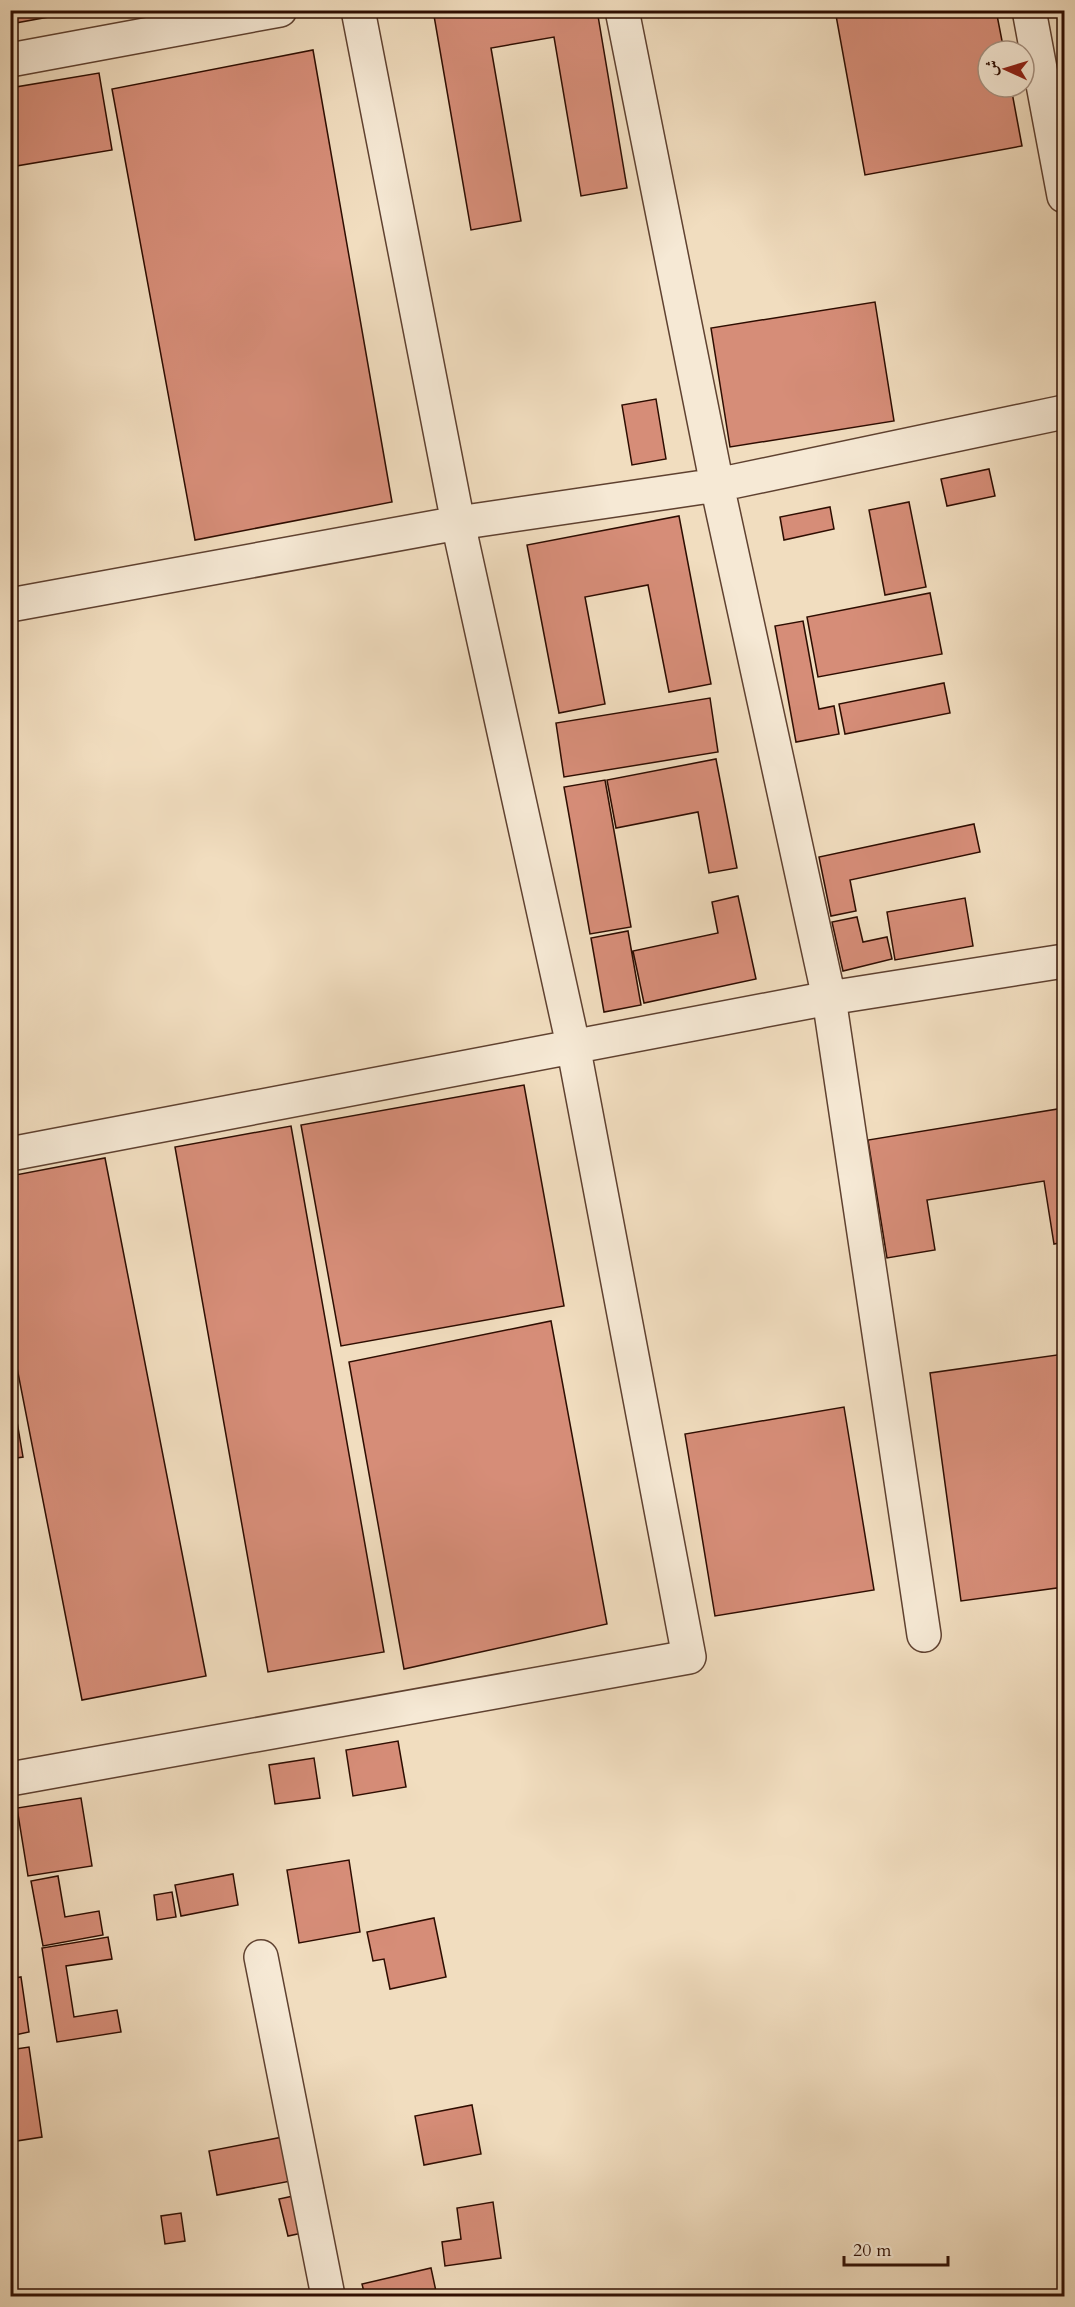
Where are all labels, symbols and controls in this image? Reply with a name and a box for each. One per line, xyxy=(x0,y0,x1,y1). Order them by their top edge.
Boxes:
north arrow xyxy=(976,39,1036,99)
text: ش xyxy=(981,59,1004,77)
scale bar xyxy=(844,2229,948,2267)
text: 20 m xyxy=(853,2238,892,2263)

